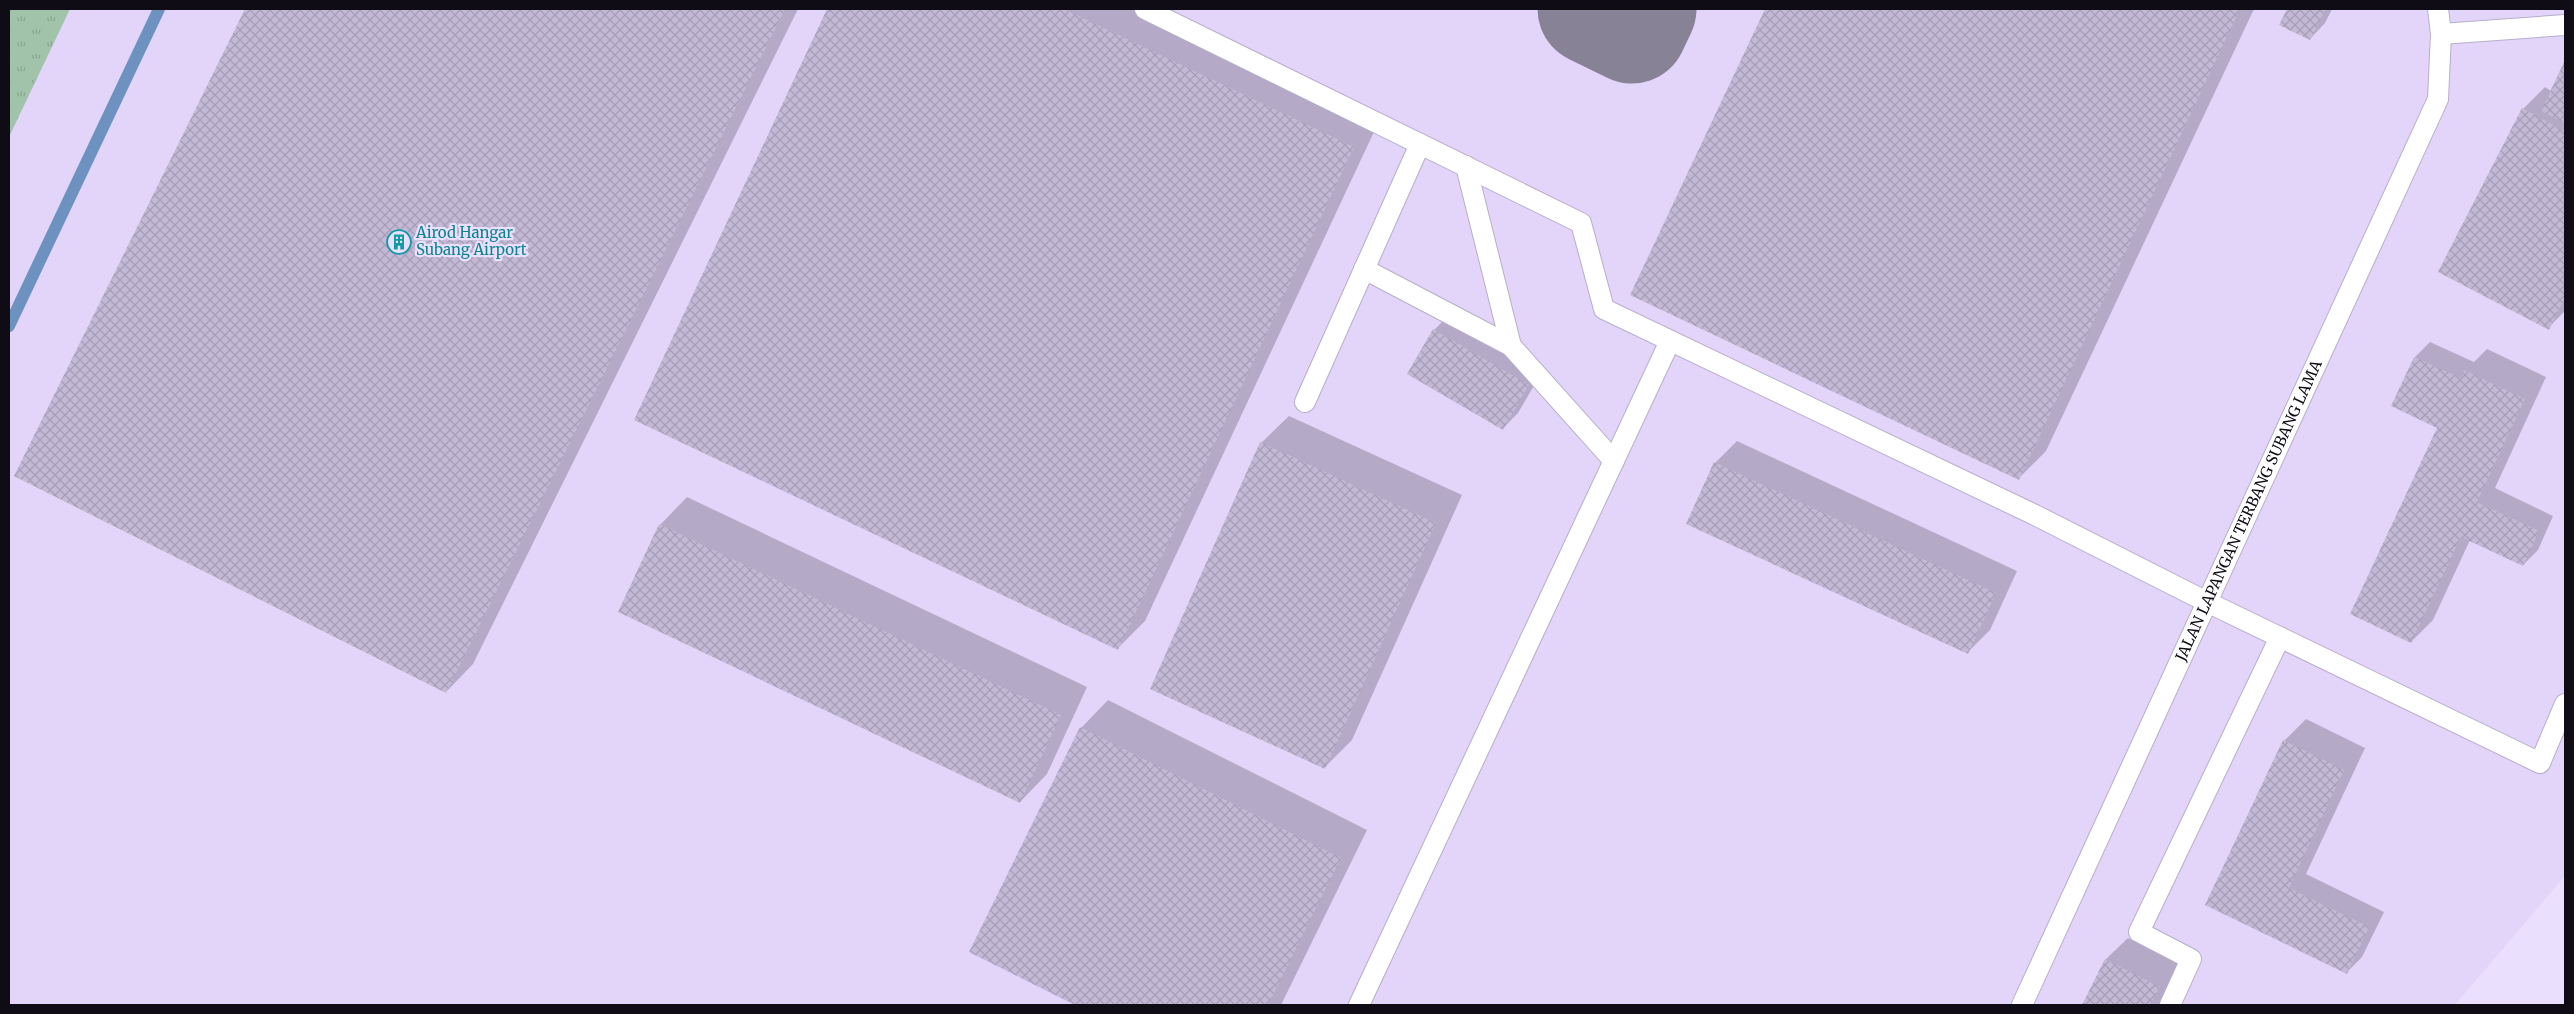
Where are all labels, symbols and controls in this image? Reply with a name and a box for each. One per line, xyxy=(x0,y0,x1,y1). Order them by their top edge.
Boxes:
place label: Airod Hangar Subang Airport xyxy=(415,223,527,259)
building icon: Airod Hangar Subang Airport xyxy=(386,229,412,255)
street label: JALAN LAPANGAN TERBANG SUBANG LAMA xyxy=(2171,356,2326,665)

